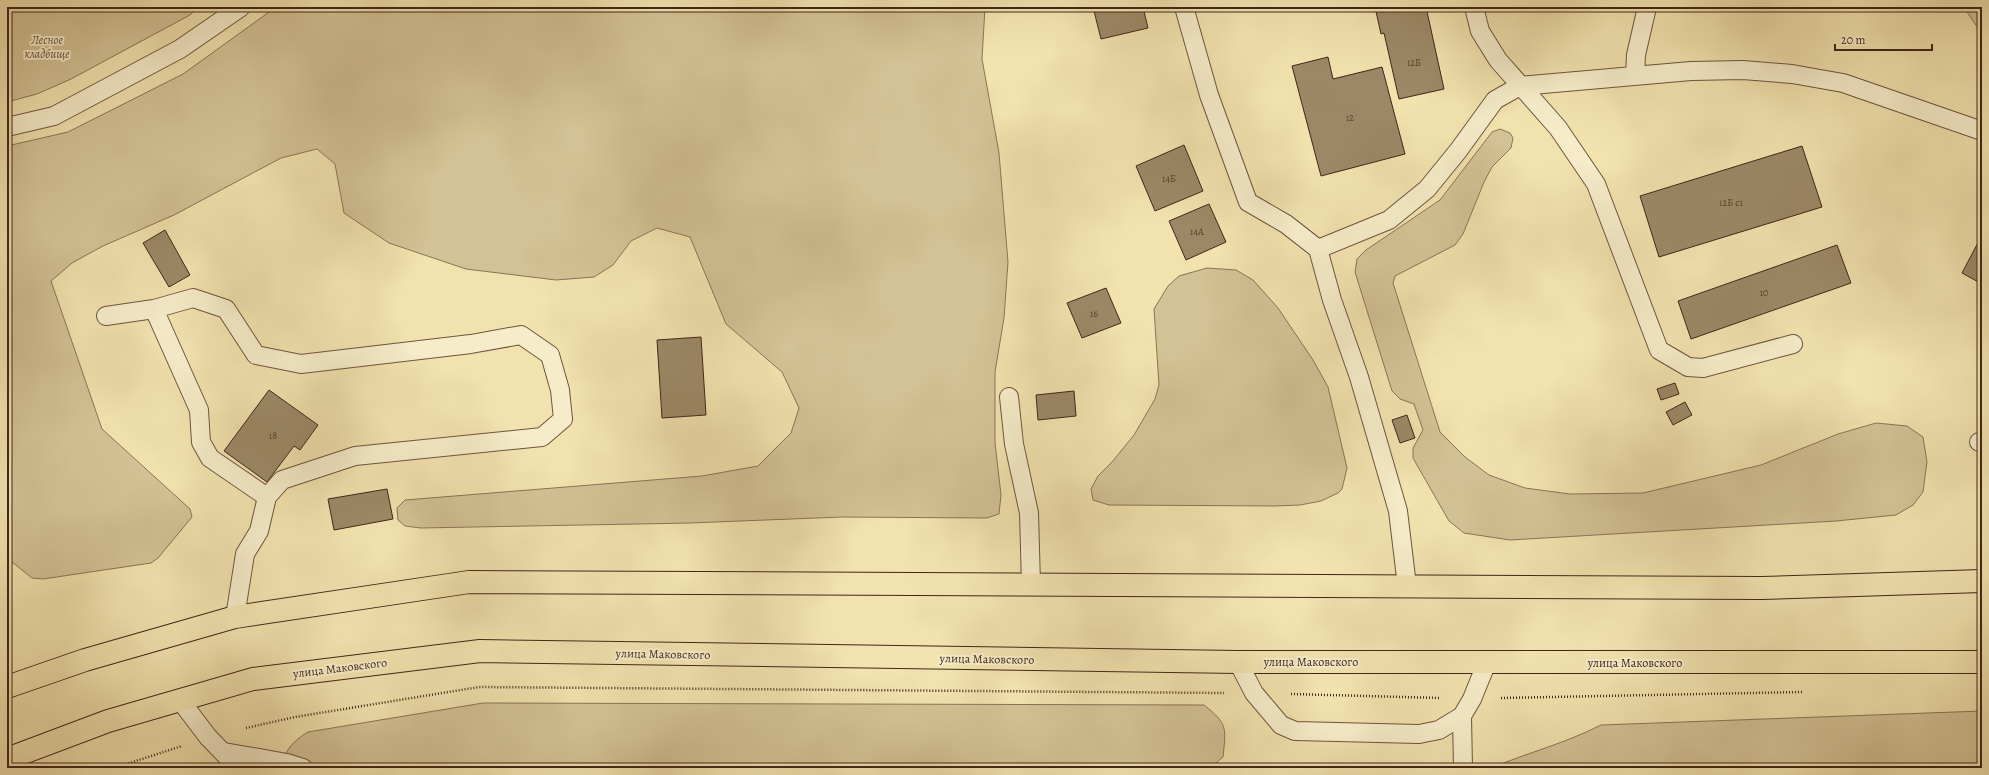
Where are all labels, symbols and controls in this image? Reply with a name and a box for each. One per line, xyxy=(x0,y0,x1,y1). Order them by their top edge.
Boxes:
scale bar xyxy=(1835,26,1932,52)
park label: Лесное кладбище xyxy=(24,32,70,62)
text: 20 m xyxy=(1841,32,1865,48)
house number: 12Б xyxy=(1407,56,1421,69)
house number: 12 xyxy=(1346,111,1354,124)
house number: 14Б xyxy=(1162,172,1176,185)
house number: 12Б с1 xyxy=(1719,196,1744,209)
house number: 14А xyxy=(1190,225,1204,238)
house number: 10 xyxy=(1760,286,1768,299)
house number: 16 xyxy=(1090,307,1098,320)
house number: 18 xyxy=(269,429,277,442)
street label: улица Маковского xyxy=(615,645,710,663)
street label: улица Маковского xyxy=(939,650,1034,668)
street label: улица Маковского xyxy=(291,654,388,682)
street label: улица Маковского xyxy=(1263,654,1358,670)
street label: улица Маковского xyxy=(1587,655,1682,671)

